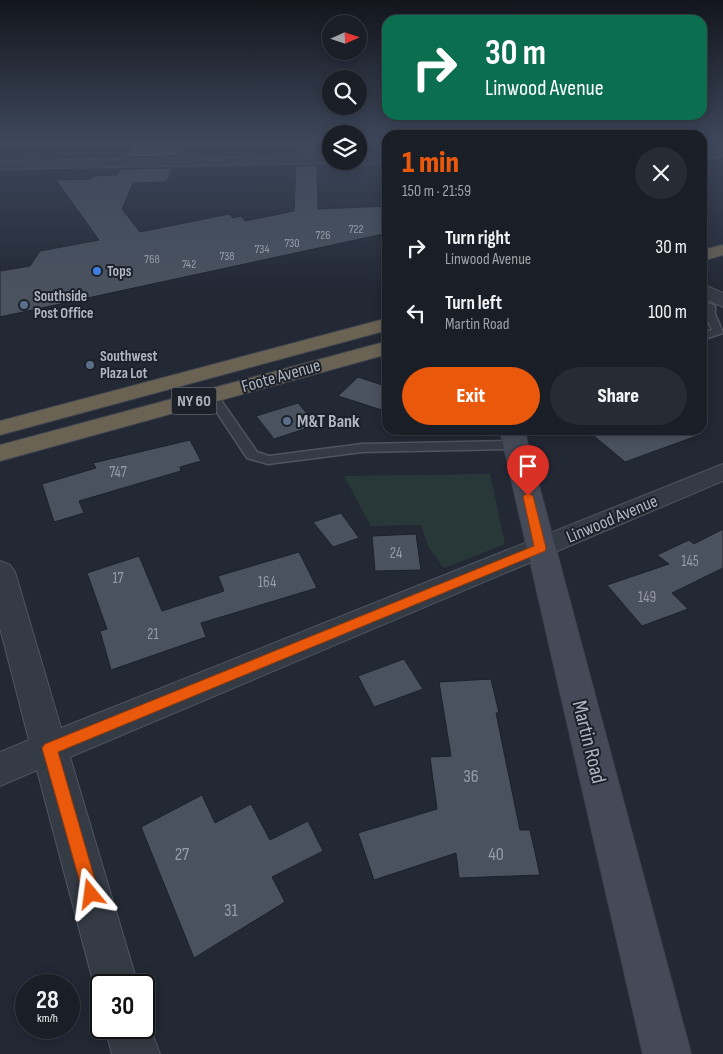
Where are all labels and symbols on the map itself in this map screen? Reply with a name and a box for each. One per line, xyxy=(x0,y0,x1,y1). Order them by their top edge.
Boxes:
north arrow xyxy=(322,15,368,60)
house number: 722 xyxy=(349,222,363,237)
house number: 726 xyxy=(316,228,331,243)
house number: 730 xyxy=(284,236,300,251)
house number: 734 xyxy=(255,242,269,257)
house number: 738 xyxy=(219,249,235,264)
house number: 768 xyxy=(144,252,160,267)
house number: 742 xyxy=(182,257,196,272)
place label: Tops xyxy=(107,262,132,281)
marker: Tops xyxy=(91,265,103,277)
place label: Southside Post Office xyxy=(34,287,94,323)
marker: Southside Post Office xyxy=(18,299,30,311)
place label: Southwest Plaza Lot xyxy=(100,347,158,383)
street label: Foote Avenue xyxy=(239,355,323,397)
marker: Southwest Plaza Lot xyxy=(84,359,96,371)
road number: NY 60 xyxy=(172,388,216,414)
place label: M&T Bank xyxy=(297,411,360,432)
marker: M&T Bank xyxy=(281,415,293,427)
pin xyxy=(507,445,549,496)
house number: 747 xyxy=(109,463,127,482)
street label: Linwood Avenue xyxy=(563,490,661,548)
house number: 24 xyxy=(390,544,402,563)
house number: 145 xyxy=(681,552,699,571)
house number: 17 xyxy=(112,569,124,588)
house number: 164 xyxy=(258,573,276,592)
house number: 149 xyxy=(638,588,656,607)
house number: 21 xyxy=(147,625,159,644)
street label: Martin Road xyxy=(567,698,611,786)
house number: 36 xyxy=(463,766,479,787)
house number: 27 xyxy=(175,844,190,865)
house number: 40 xyxy=(488,844,504,865)
position arrow xyxy=(64,867,116,919)
house number: 31 xyxy=(224,900,239,921)
speed limit sign: 30 xyxy=(90,974,155,1039)

